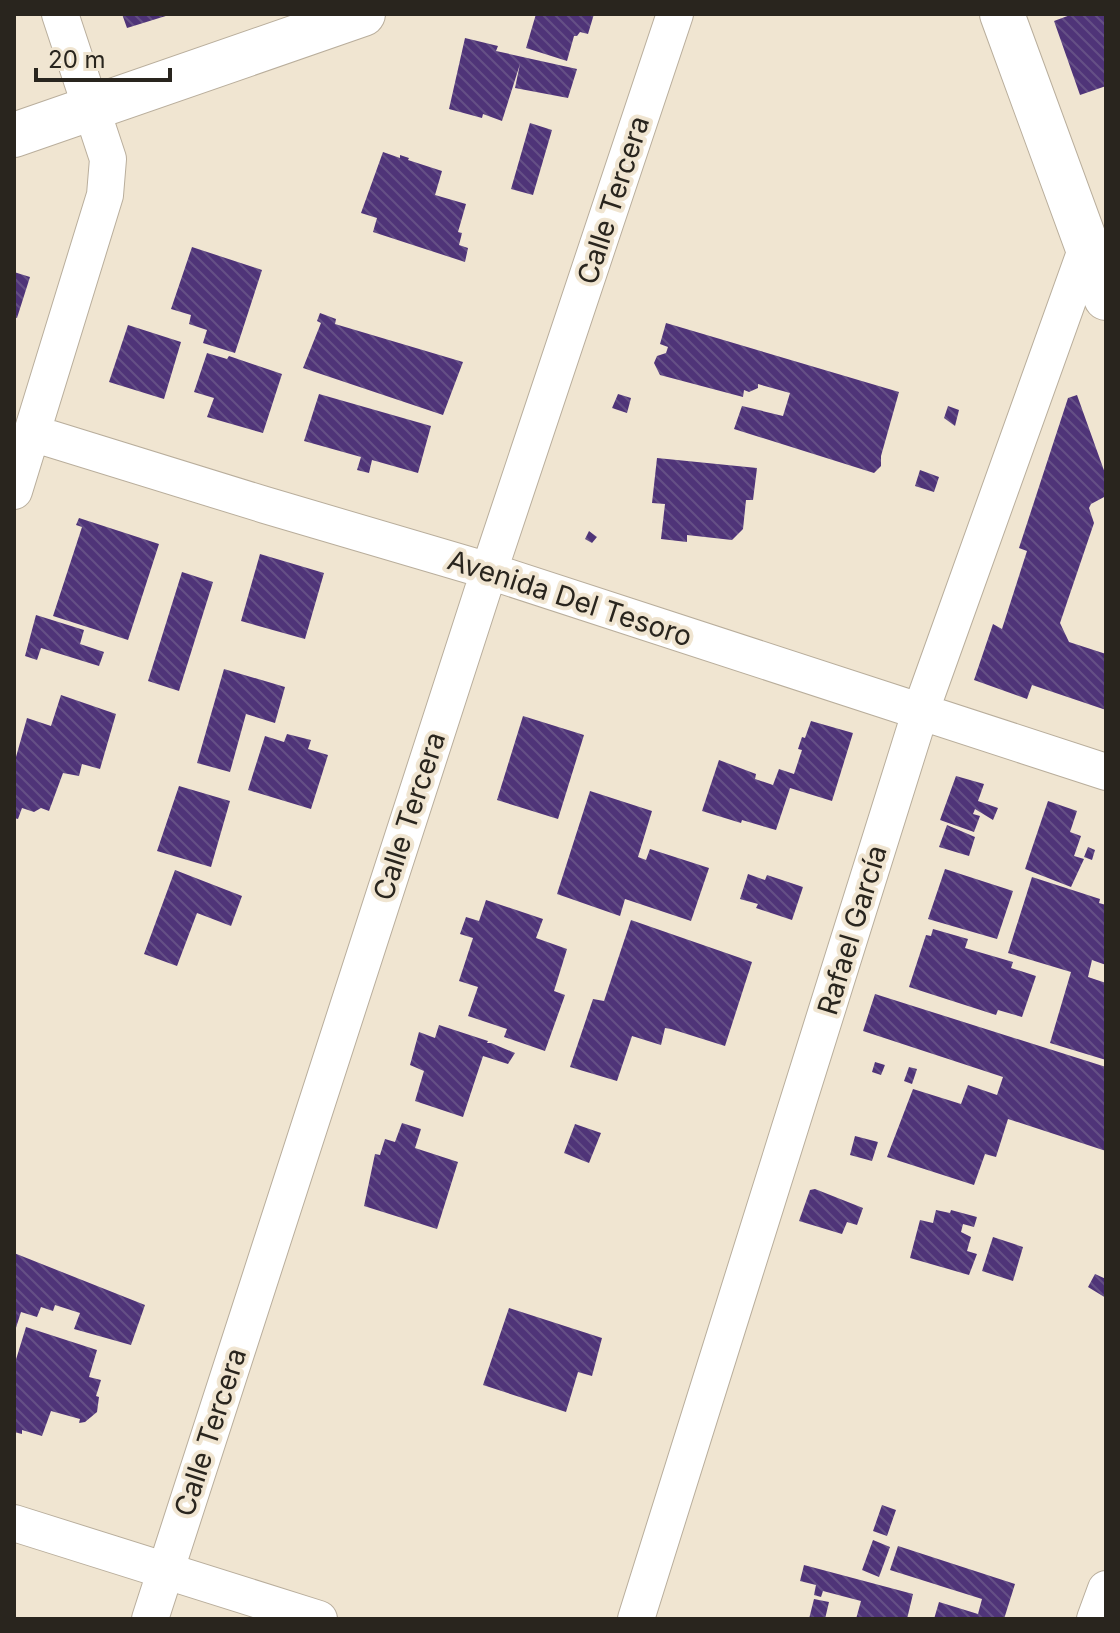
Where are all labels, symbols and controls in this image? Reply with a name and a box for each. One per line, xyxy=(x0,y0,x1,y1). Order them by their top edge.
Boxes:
scale bar xyxy=(36,32,170,82)
text: 20 m xyxy=(48,45,106,74)
street label: Calle Tercera xyxy=(570,112,656,288)
street label: Avenida Del Tesoro xyxy=(444,542,696,654)
street label: Calle Tercera xyxy=(366,728,452,904)
street label: Rafael García xyxy=(810,841,894,1019)
street label: Calle Tercera xyxy=(167,1344,253,1520)

